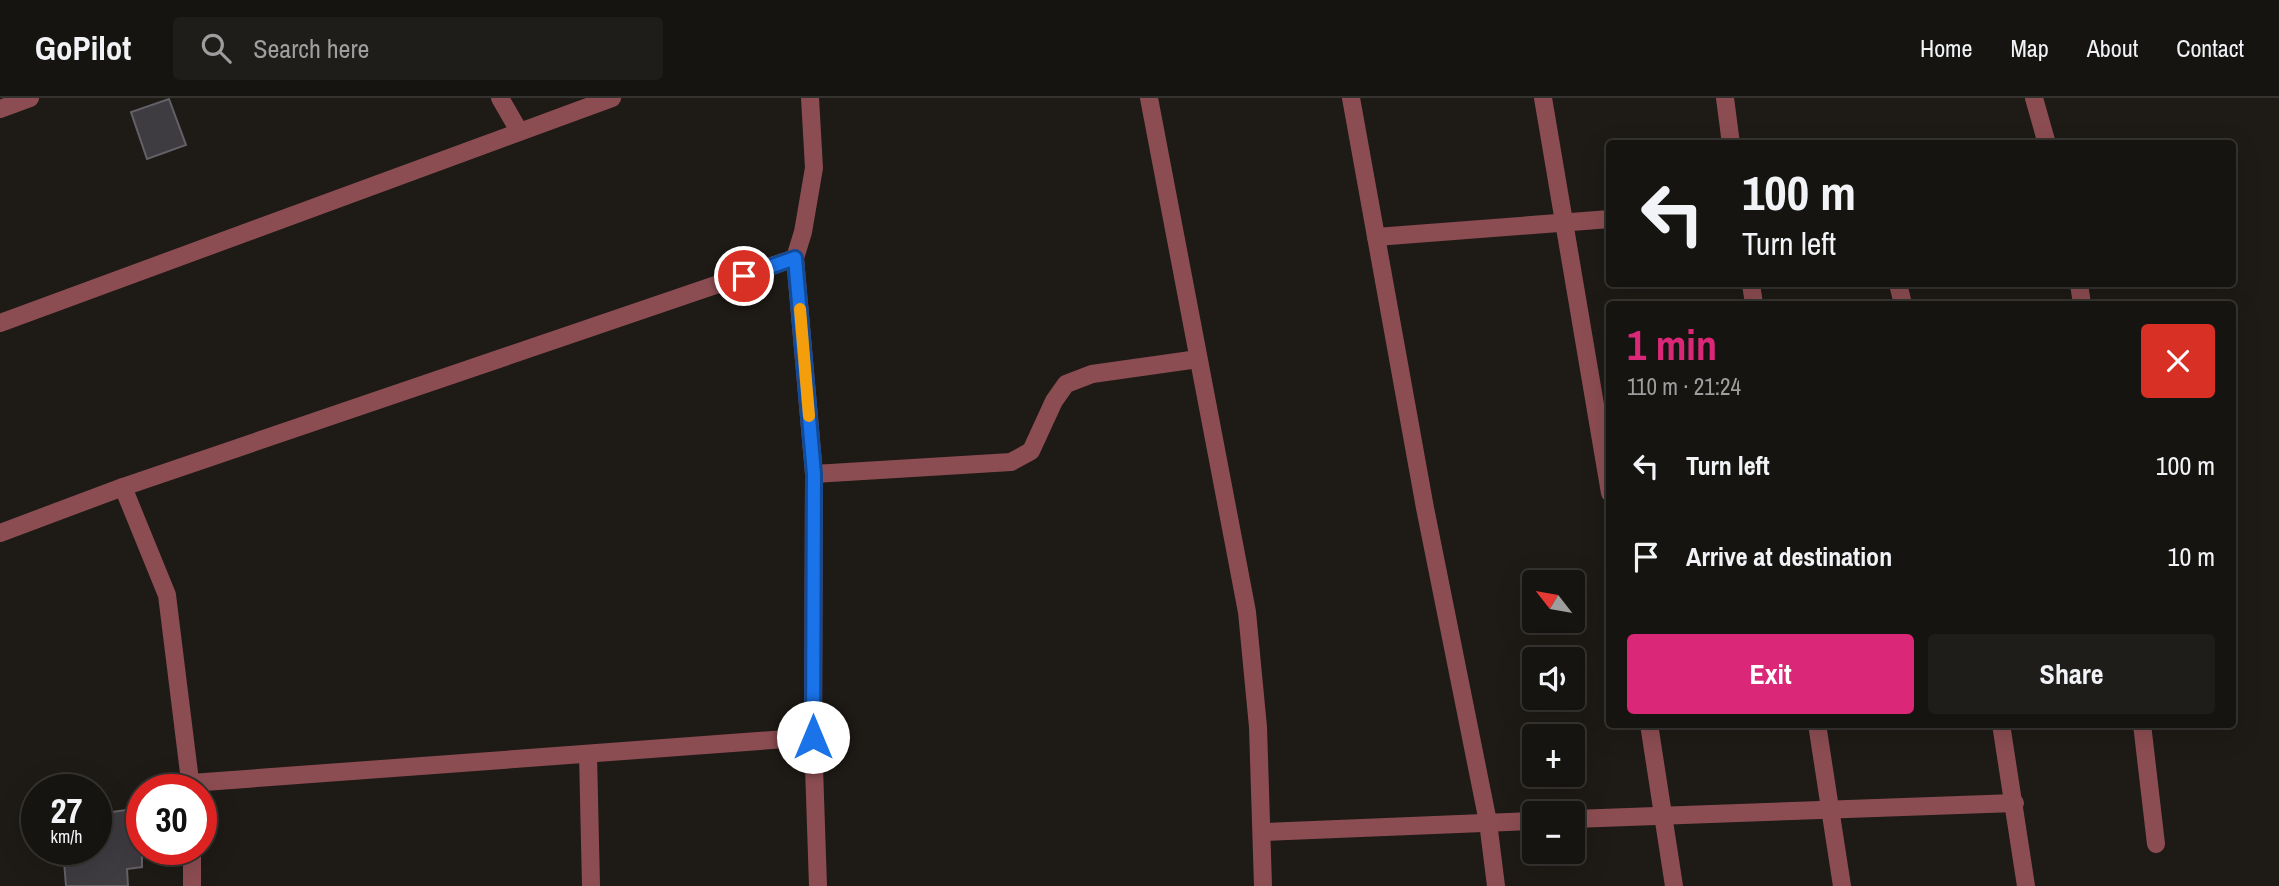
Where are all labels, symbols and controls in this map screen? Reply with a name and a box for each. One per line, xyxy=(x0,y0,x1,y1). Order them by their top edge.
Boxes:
search box xyxy=(173,17,663,80)
text: GoPilot xyxy=(35,26,131,70)
icon: search xyxy=(197,29,235,67)
text: Search here xyxy=(253,31,369,66)
text: Home xyxy=(1920,32,1972,64)
text: Map xyxy=(2010,32,2049,64)
text: About xyxy=(2087,32,2138,64)
text: Contact xyxy=(2176,32,2244,64)
text: 100 m xyxy=(1742,159,1856,225)
icon: left xyxy=(1627,168,1718,259)
text: Turn left xyxy=(1742,222,1836,265)
pin xyxy=(714,246,774,306)
icon: arrive xyxy=(725,257,763,295)
text: 1 min xyxy=(1627,317,1717,373)
button: close xyxy=(2141,324,2215,398)
text: 110 m · 21:24 xyxy=(1627,371,1741,402)
icon: left xyxy=(1627,447,1665,485)
text: Turn left xyxy=(1686,448,1770,483)
text: 100 m xyxy=(2156,448,2215,483)
icon: arrive xyxy=(1627,538,1665,576)
text: Arrive at destination xyxy=(1686,539,1892,574)
text: 10 m xyxy=(2168,539,2215,574)
north arrow xyxy=(1522,570,1586,634)
map controls xyxy=(1522,570,1585,864)
button: Exit xyxy=(1627,634,1914,714)
button: Share xyxy=(1928,634,2215,714)
button: sound xyxy=(1522,647,1585,710)
position arrow xyxy=(776,700,850,774)
button: + xyxy=(1522,724,1585,787)
speed limit sign: 30 xyxy=(126,774,217,865)
text: 27 xyxy=(51,787,82,834)
button: − xyxy=(1522,801,1585,864)
text: km/h xyxy=(51,824,83,849)

